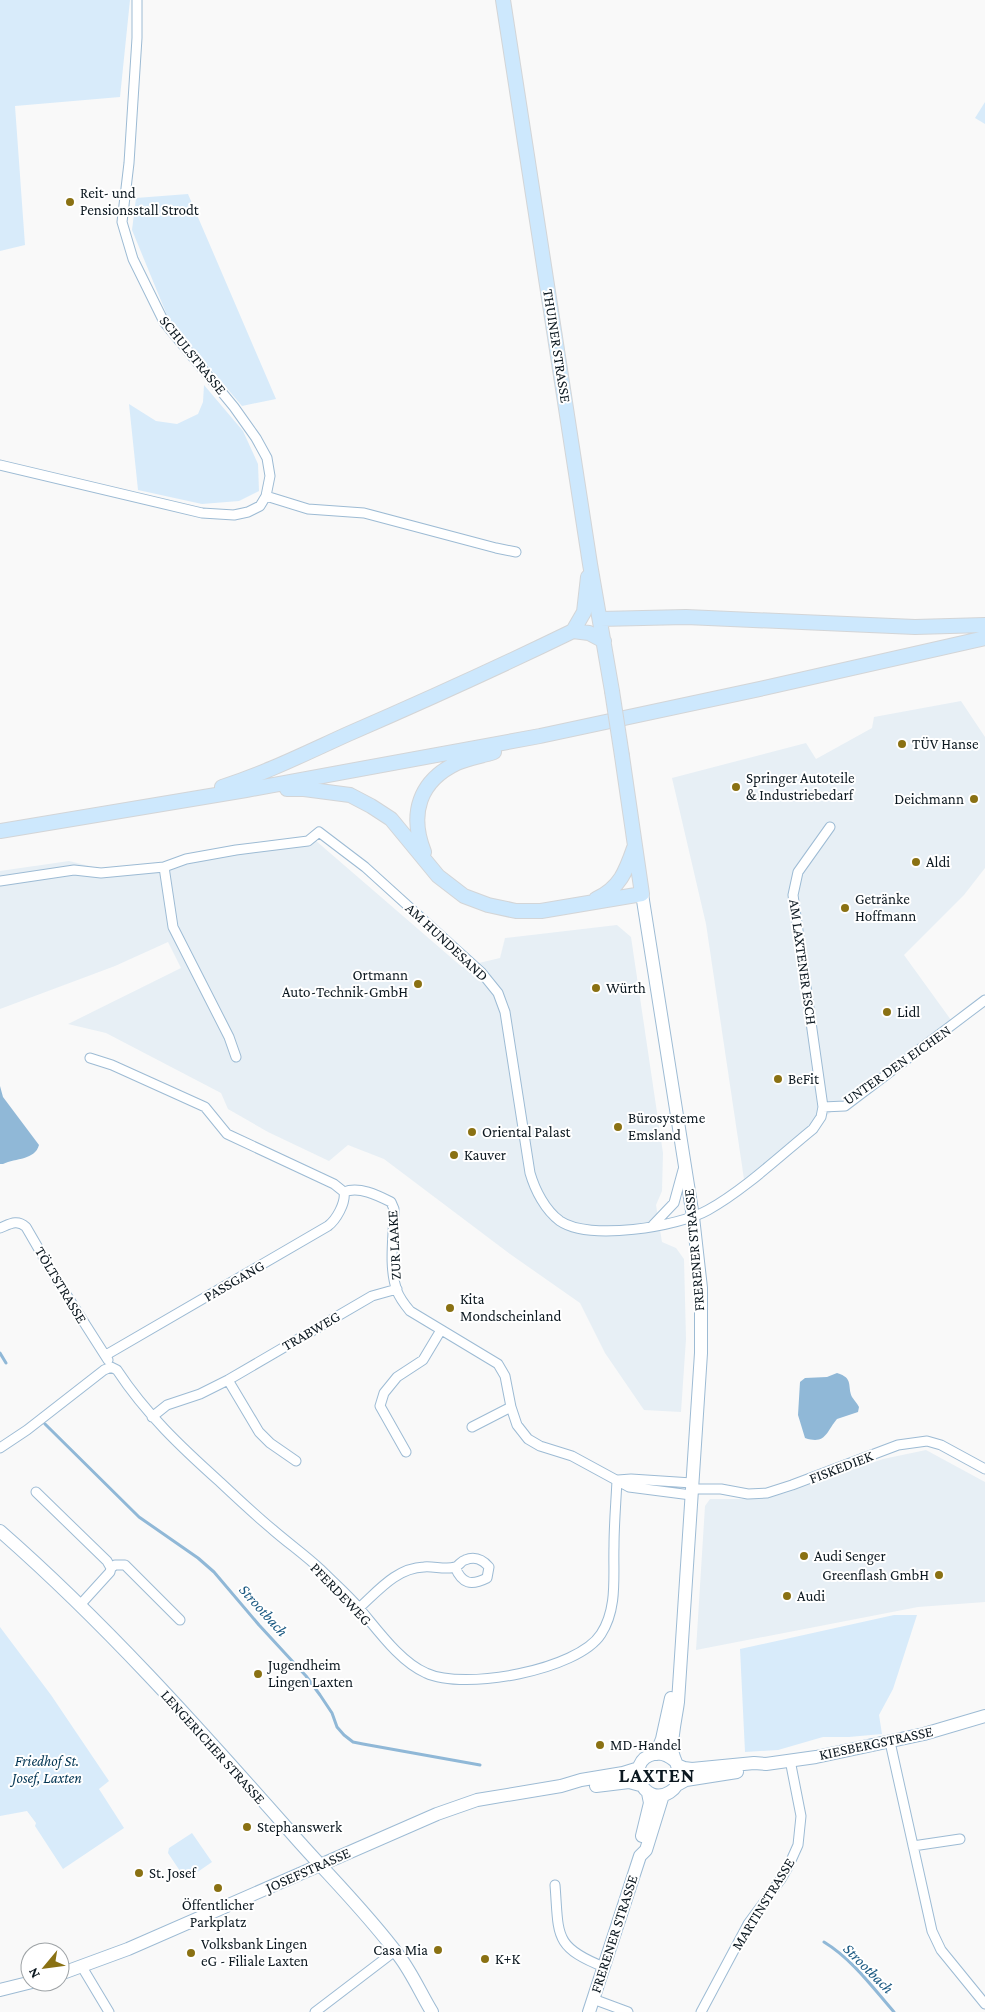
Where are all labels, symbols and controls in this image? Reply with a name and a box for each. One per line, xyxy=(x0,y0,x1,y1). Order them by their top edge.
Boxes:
place label: Reit- und Pensionsstall Strodt xyxy=(80,185,200,218)
marker: Reit- und Pensionsstall Strodt xyxy=(64,196,76,208)
street label: THUINER STRASSE xyxy=(540,288,574,404)
street label: SCHULSTRASSE xyxy=(156,312,230,398)
place label: TÜV Hanse xyxy=(912,736,979,752)
marker: TÜV Hanse xyxy=(896,738,908,750)
place label: Springer Autoteile & Industriebedarf xyxy=(746,770,855,803)
marker: Springer Autoteile & Industriebedarf xyxy=(730,781,742,793)
place label: Deichmann xyxy=(894,791,964,807)
marker: Deichmann xyxy=(968,793,980,805)
place label: Aldi xyxy=(926,854,950,870)
marker: Aldi xyxy=(910,856,922,868)
place label: Getränke Hoffmann xyxy=(855,891,916,924)
street label: AM LAXTENER ESCH xyxy=(786,898,820,1026)
street label: AM HUNDESAND xyxy=(402,900,492,984)
marker: Getränke Hoffmann xyxy=(839,902,851,914)
place label: Ortmann Auto-Technik-GmbH xyxy=(282,967,408,1000)
marker: Ortmann Auto-Technik-GmbH xyxy=(412,978,424,990)
place label: Würth xyxy=(606,980,646,996)
marker: Würth xyxy=(590,982,602,994)
place label: Lidl xyxy=(897,1004,920,1020)
marker: Lidl xyxy=(881,1006,893,1018)
street label: UNTER DEN EICHEN xyxy=(840,1022,954,1108)
place label: BeFit xyxy=(788,1071,820,1087)
marker: BeFit xyxy=(772,1073,784,1085)
place label: Bürosysteme Emsland xyxy=(628,1110,706,1143)
marker: Bürosysteme Emsland xyxy=(612,1121,624,1133)
place label: Oriental Palast xyxy=(482,1124,572,1140)
marker: Oriental Palast xyxy=(466,1126,478,1138)
place label: Kauver xyxy=(464,1147,507,1163)
marker: Kauver xyxy=(448,1149,460,1161)
street label: FRERENER STRASSE xyxy=(681,1188,707,1312)
street label: ZUR LAAKE xyxy=(384,1210,404,1280)
street label: TÖLTSTRASSE xyxy=(32,1244,90,1326)
street label: PASSGANG xyxy=(201,1257,267,1305)
place label: Kita Mondscheinland xyxy=(460,1291,561,1324)
marker: Kita Mondscheinland xyxy=(444,1302,456,1314)
street label: TRABWEG xyxy=(279,1308,343,1354)
street label: FISKEDIEK xyxy=(807,1447,876,1486)
place label: Audi Senger xyxy=(814,1548,886,1565)
marker: Audi Senger xyxy=(798,1550,810,1562)
street label: PFERDEWEG xyxy=(307,1559,375,1629)
place label: Greenflash GmbH xyxy=(822,1567,929,1583)
marker: Greenflash GmbH xyxy=(933,1569,945,1581)
water label: Strootbach xyxy=(236,1581,291,1640)
place label: Audi xyxy=(797,1588,825,1604)
marker: Audi xyxy=(781,1590,793,1602)
place label: Jugendheim Lingen Laxten xyxy=(266,1657,353,1691)
marker: Jugendheim Lingen Laxten xyxy=(252,1668,264,1680)
street label: LENGERICHER STRASSE xyxy=(158,1687,268,1807)
street label: KIESBERGSTRASSE xyxy=(818,1723,934,1763)
place label: MD-Handel xyxy=(610,1737,681,1753)
marker: MD-Handel xyxy=(594,1739,606,1751)
park label: Friedhof St. Josef, Laxten xyxy=(9,1753,82,1787)
district label: LAXTEN xyxy=(619,1764,695,1786)
place label: Stephanswerk xyxy=(257,1819,343,1836)
marker: Stephanswerk xyxy=(241,1821,253,1833)
street label: JOSEFSTRASSE xyxy=(261,1844,353,1897)
street label: MARTINSTRASSE xyxy=(728,1855,798,1953)
place label: St. Josef xyxy=(149,1865,198,1882)
marker: St. Josef xyxy=(133,1867,145,1879)
street label: FRERENER STRASSE xyxy=(587,1873,641,1995)
marker: Öffentlicher Parkplatz xyxy=(212,1882,224,1894)
place label: Öffentlicher Parkplatz xyxy=(182,1897,255,1931)
place label: Volksbank Lingen eG - Filiale Laxten xyxy=(201,1936,308,1969)
water label: Strootbach xyxy=(840,1940,897,1997)
north arrow xyxy=(20,1942,70,1992)
place label: Casa Mia xyxy=(373,1942,428,1958)
marker: Casa Mia xyxy=(432,1944,444,1956)
marker: Volksbank Lingen eG - Filiale Laxten xyxy=(185,1947,197,1959)
place label: K+K xyxy=(495,1951,521,1967)
marker: K+K xyxy=(479,1953,491,1965)
text: N xyxy=(24,1965,43,1981)

